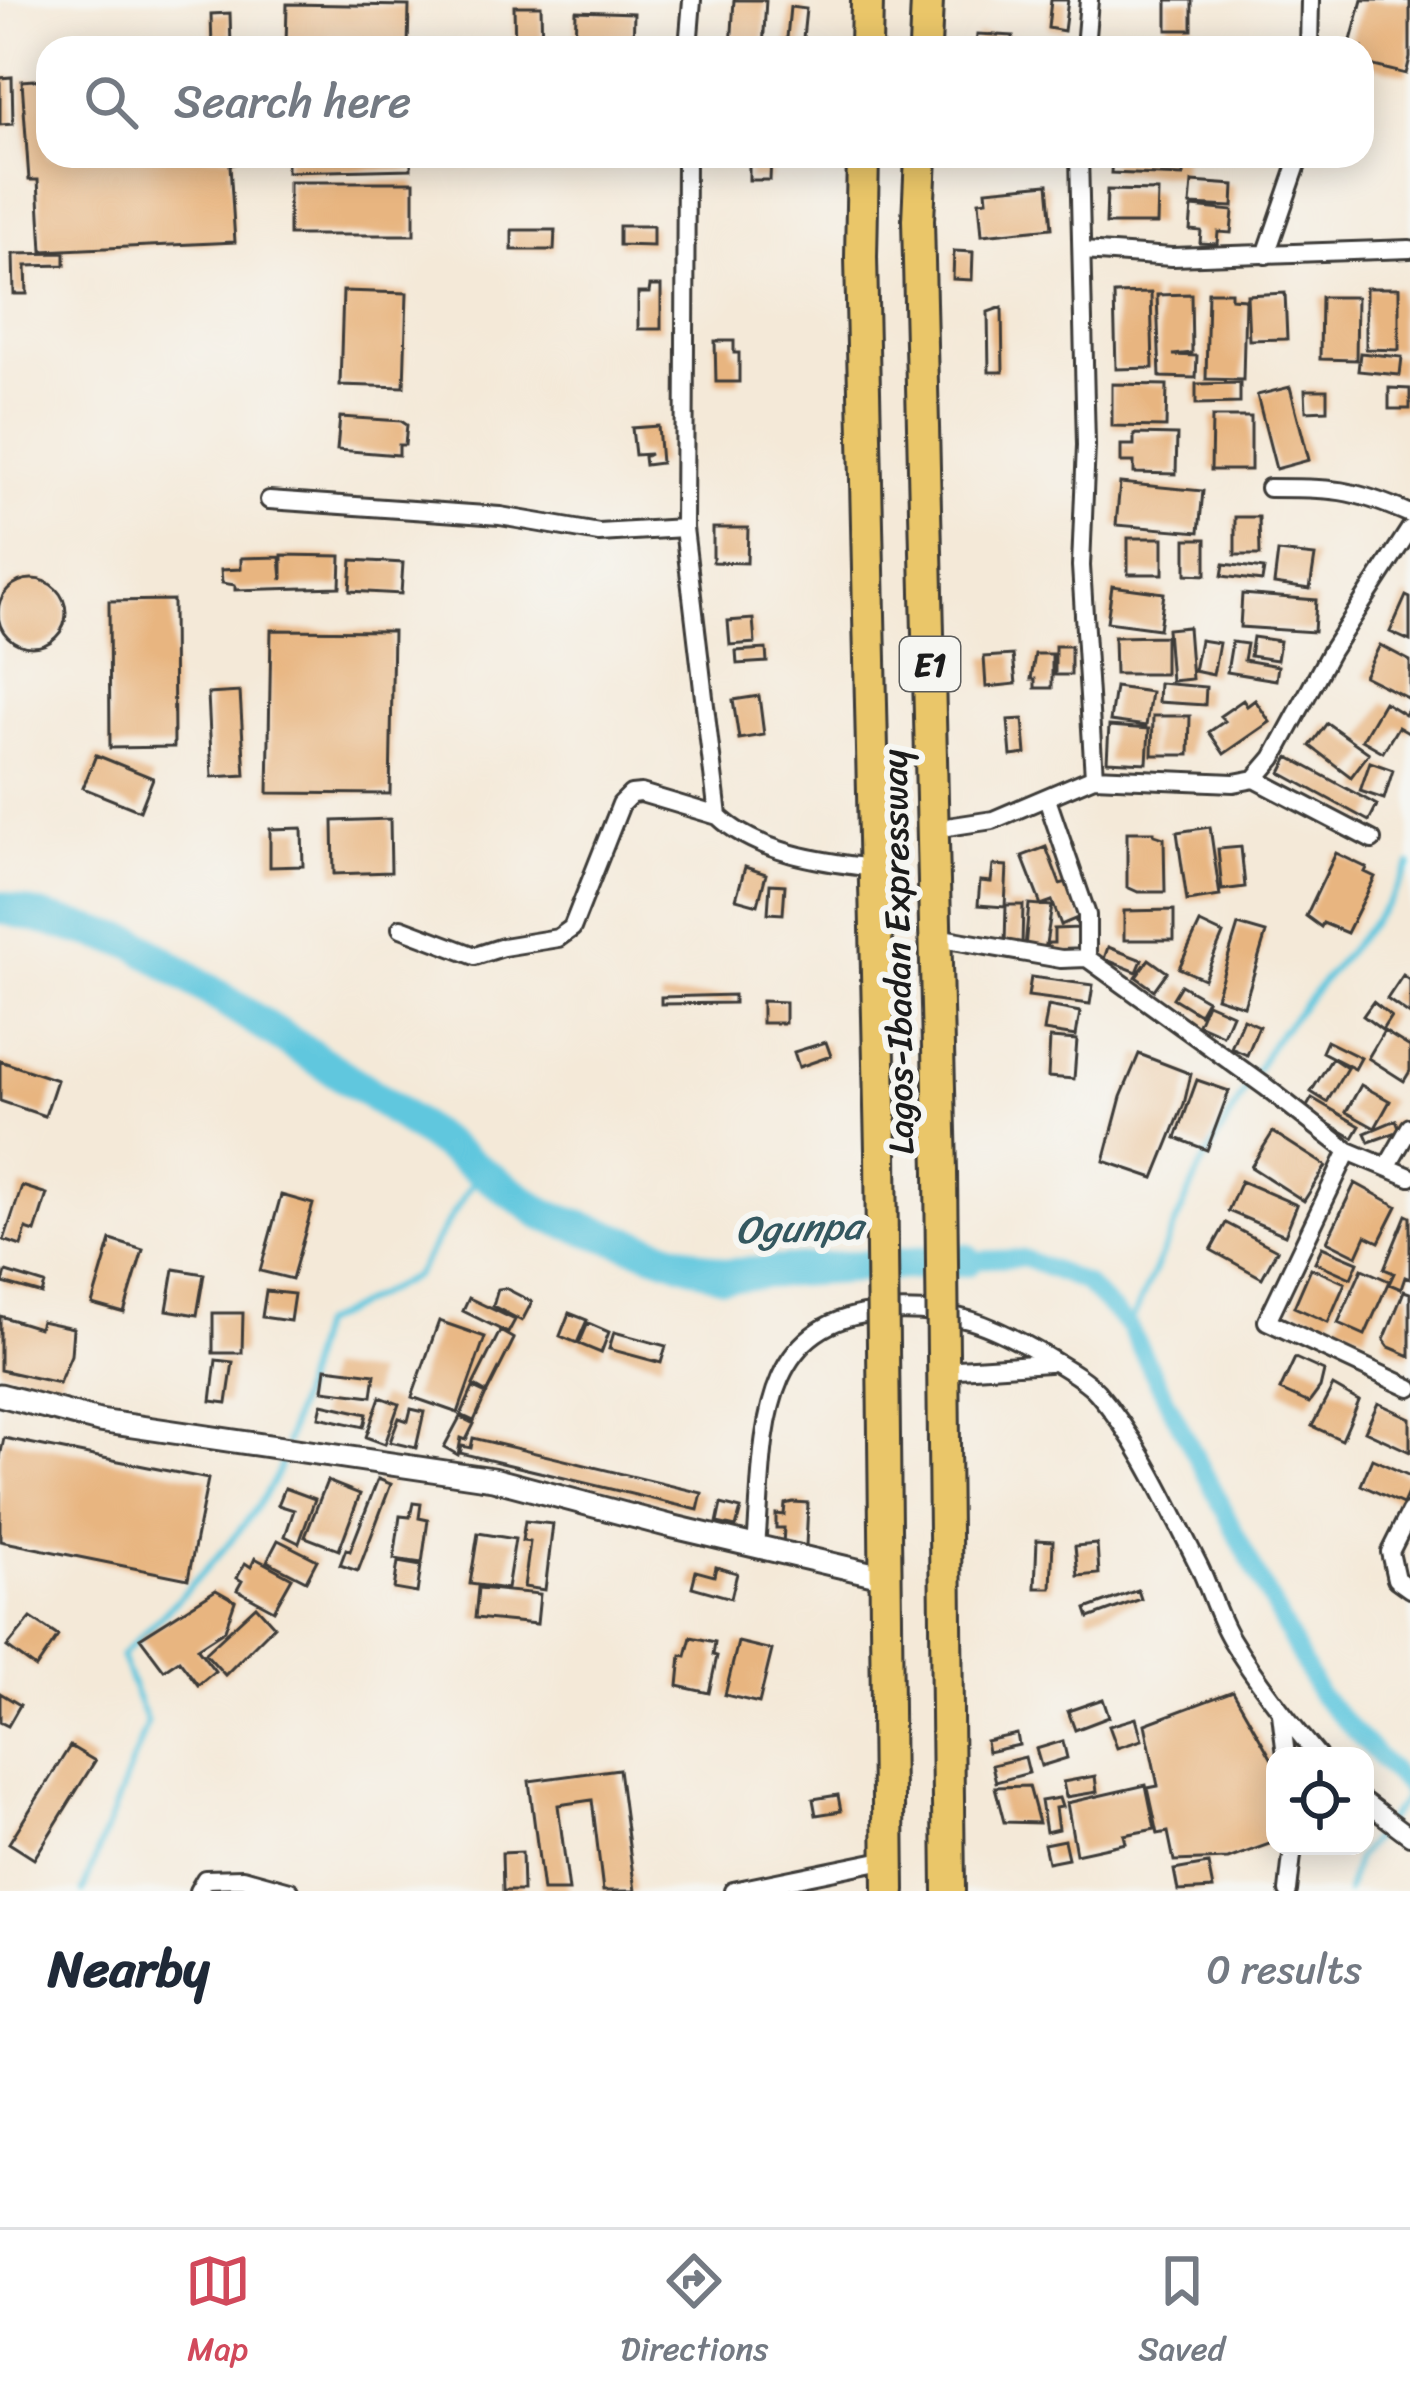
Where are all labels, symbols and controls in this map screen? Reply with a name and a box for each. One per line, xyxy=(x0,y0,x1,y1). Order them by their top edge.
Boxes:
search box xyxy=(36,36,1374,168)
text: Search here xyxy=(174,62,411,142)
icon: search xyxy=(78,69,144,135)
road number: E1 xyxy=(900,637,960,691)
street label: Lagos-Ibadan Expressway xyxy=(862,748,934,1155)
water label: Ogunpa xyxy=(734,1191,868,1264)
map controls xyxy=(1266,1747,1374,1855)
button: locate xyxy=(1266,1747,1374,1855)
text: Nearby xyxy=(48,1924,209,2014)
text: 0 results xyxy=(1206,1935,1362,2004)
tab: Map xyxy=(185,2248,251,2378)
tab: Directions xyxy=(621,2248,768,2378)
tab: Saved xyxy=(1138,2248,1225,2378)

